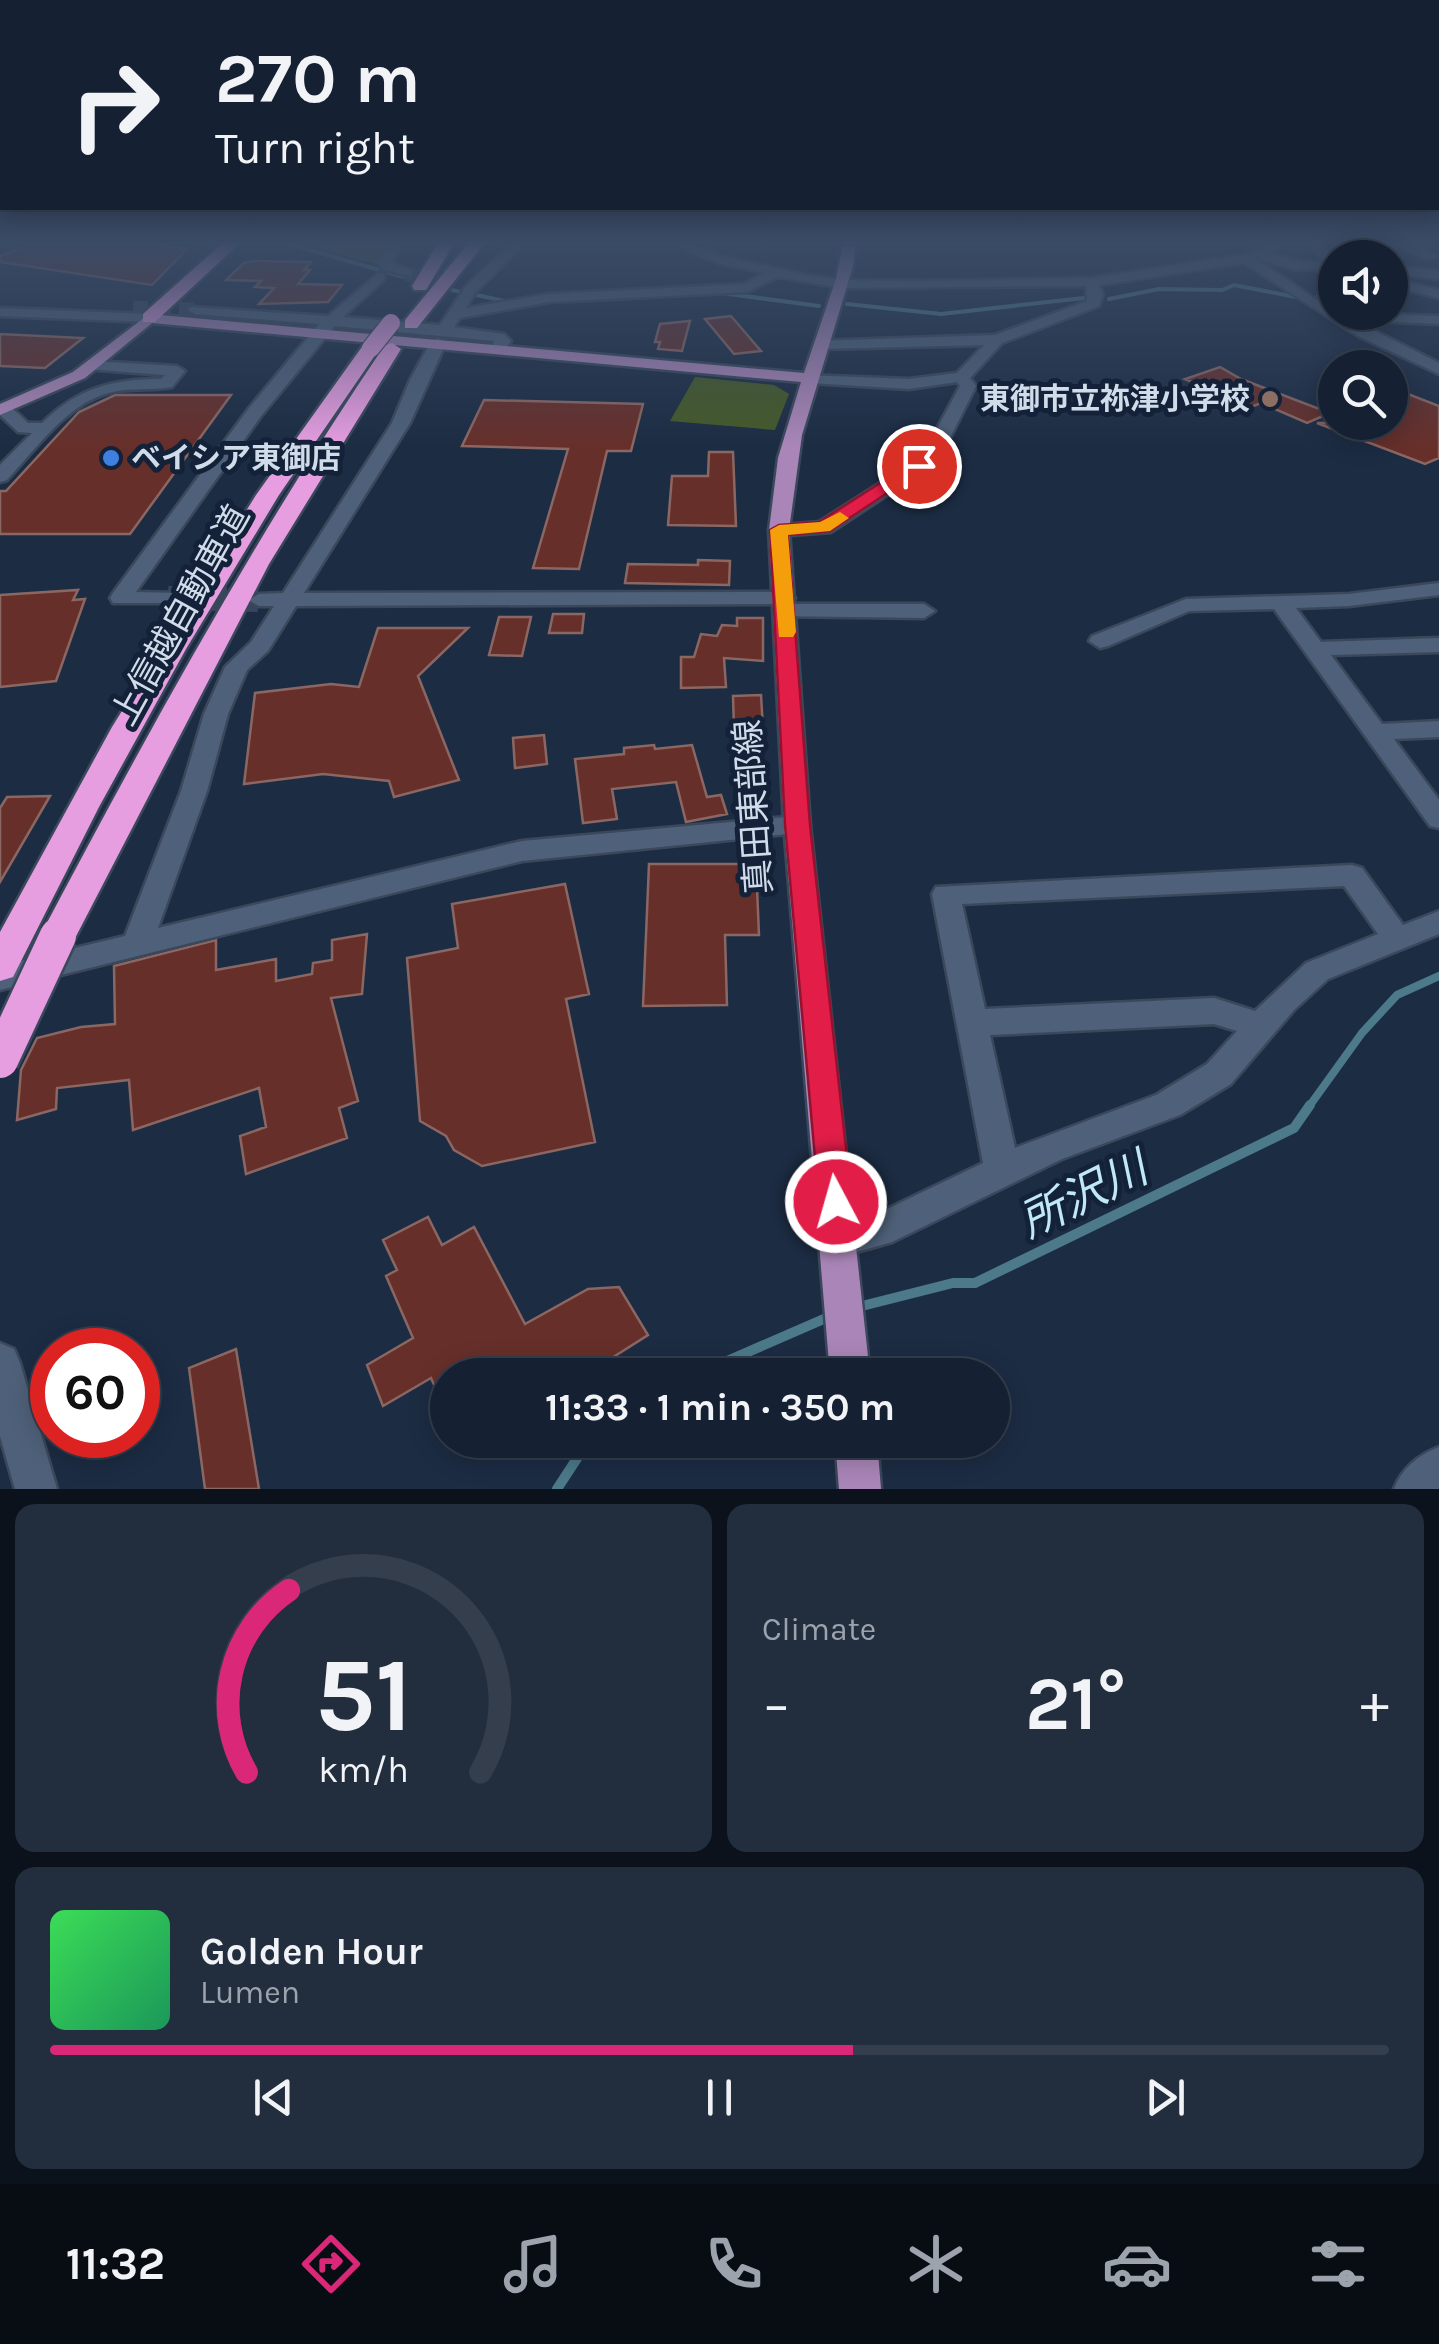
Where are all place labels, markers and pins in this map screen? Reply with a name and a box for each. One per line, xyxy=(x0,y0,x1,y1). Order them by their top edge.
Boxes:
place label: 東御市立祢津小学校 xyxy=(980,381,1250,417)
marker: 東御市立祢津小学校 xyxy=(1259,388,1281,410)
pin xyxy=(877,424,962,509)
place label: ベイシア東御店 xyxy=(131,440,341,476)
marker: ベイシア東御店 xyxy=(100,447,122,469)

